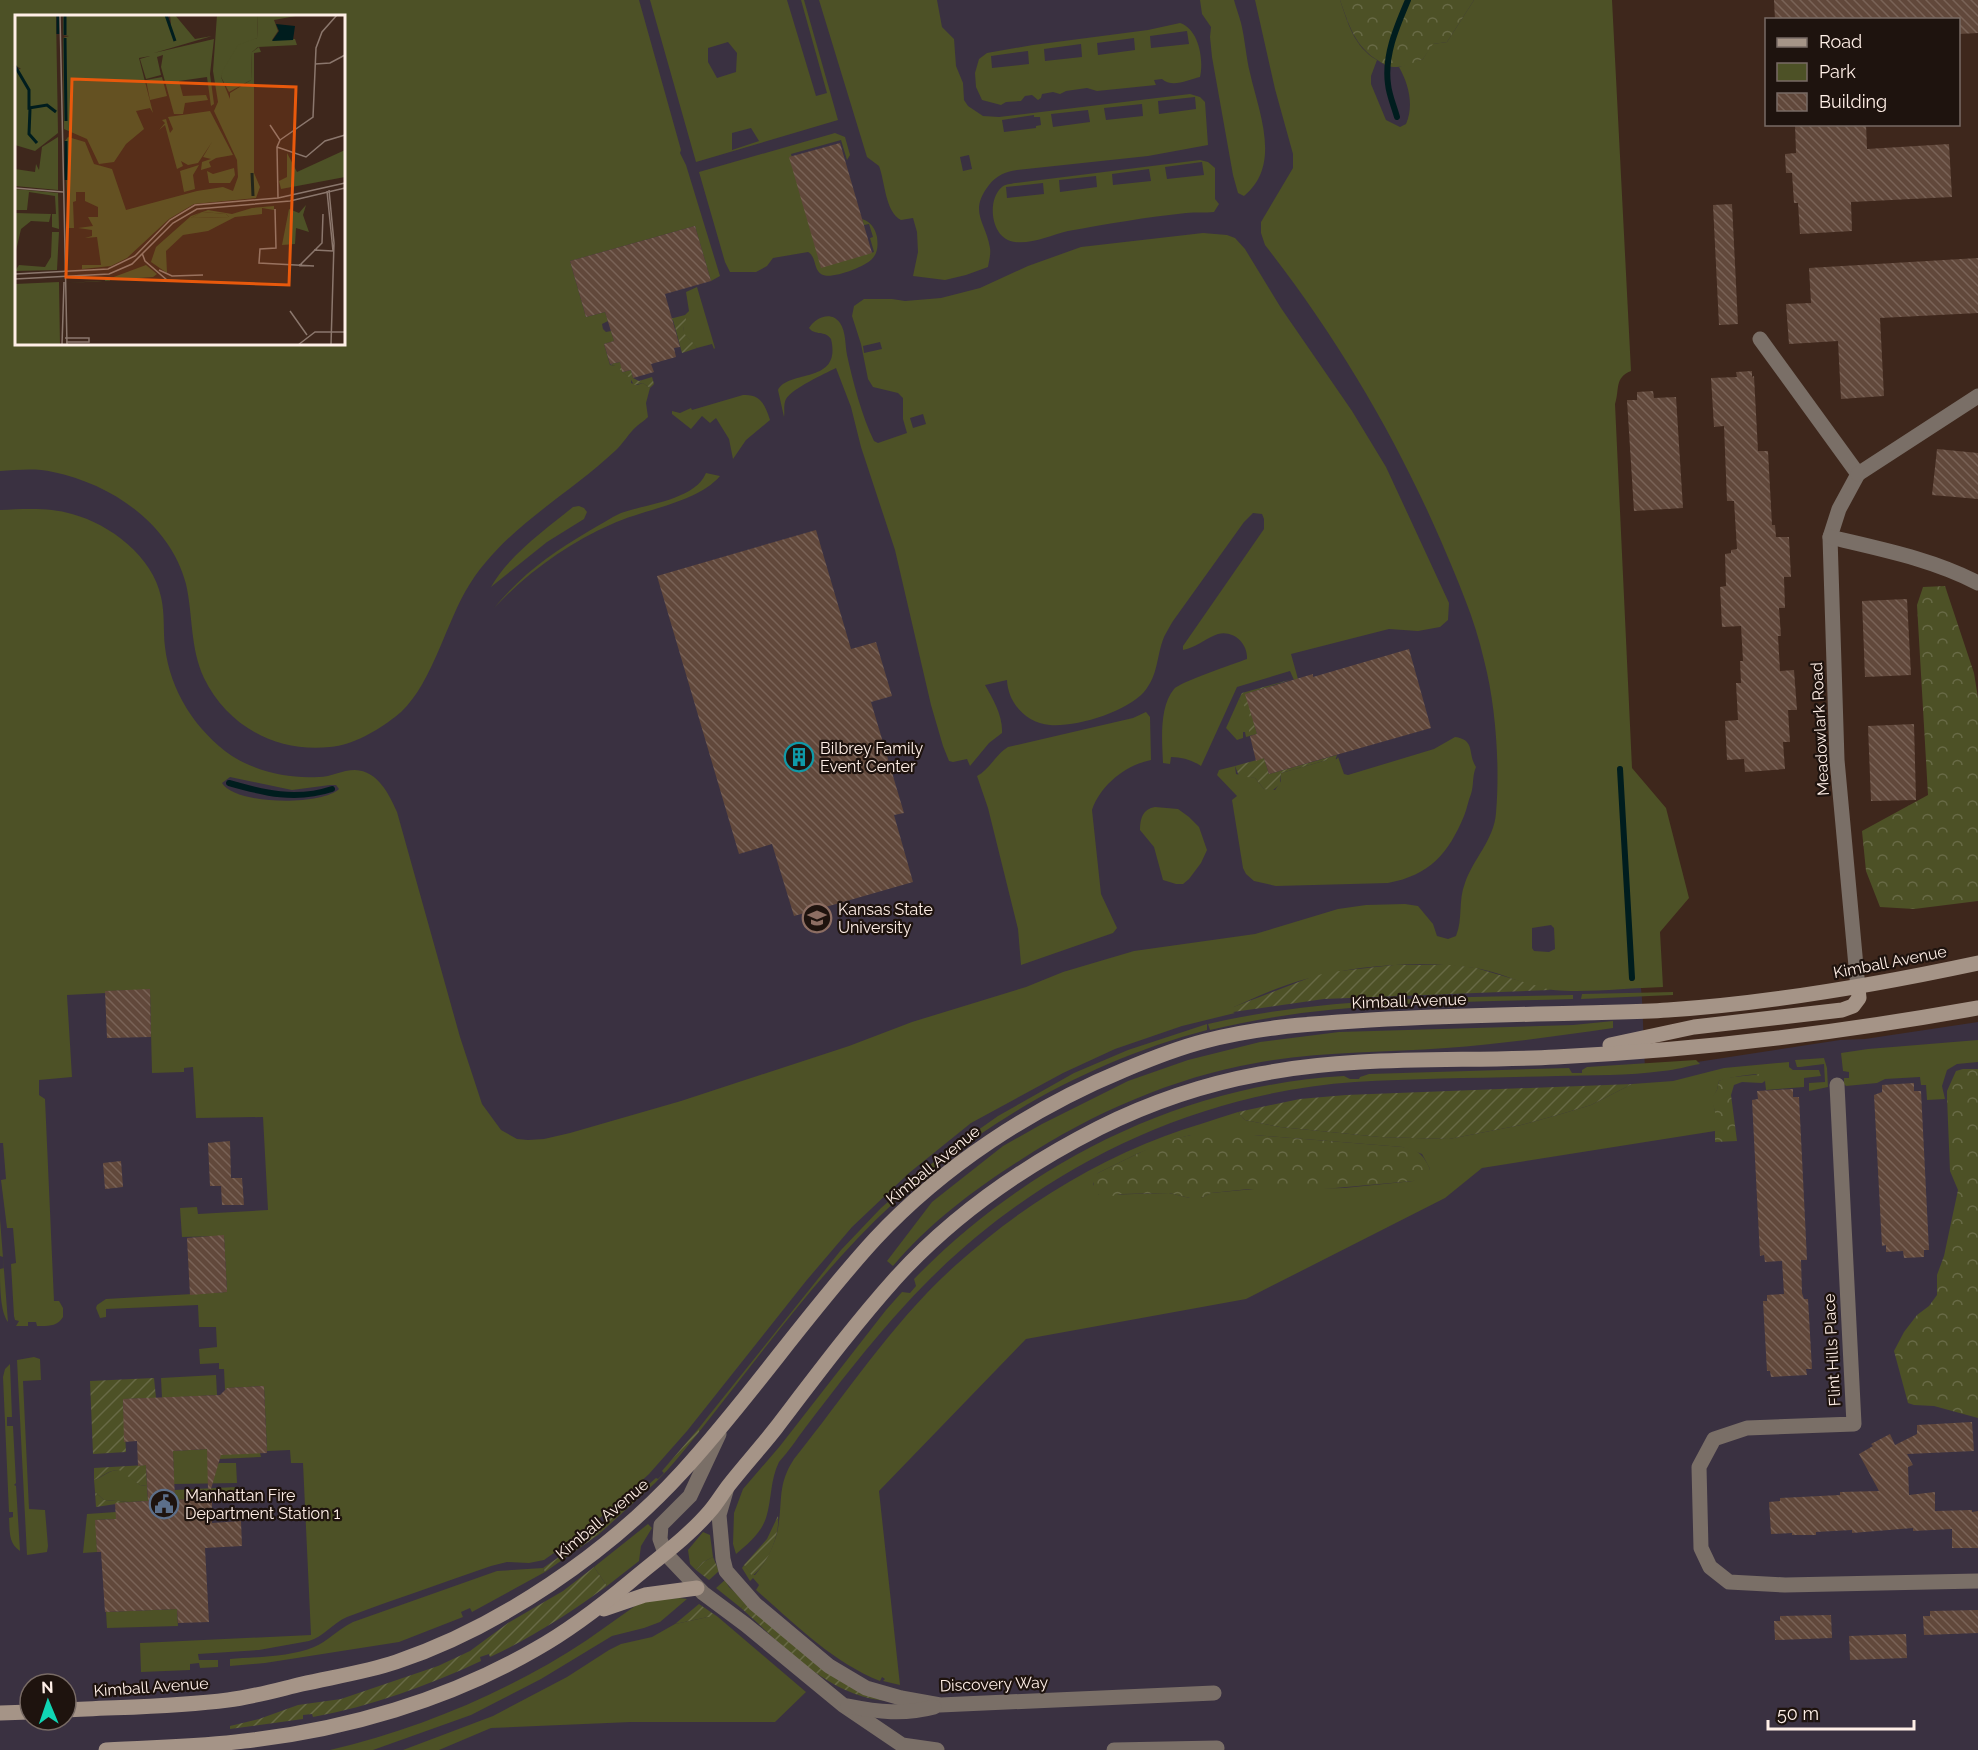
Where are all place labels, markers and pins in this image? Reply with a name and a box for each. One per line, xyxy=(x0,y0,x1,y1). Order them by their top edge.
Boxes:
place label: Bilbrey Family Event Center xyxy=(820,739,924,776)
building icon: Bilbrey Family Event Center xyxy=(783,741,815,773)
place label: Kansas State University xyxy=(838,900,933,937)
school or university icon: Kansas State University xyxy=(801,902,833,934)
place label: Manhattan Fire Department Station 1 xyxy=(185,1486,341,1523)
public building icon: Manhattan Fire Department Station 1 xyxy=(148,1488,180,1520)

